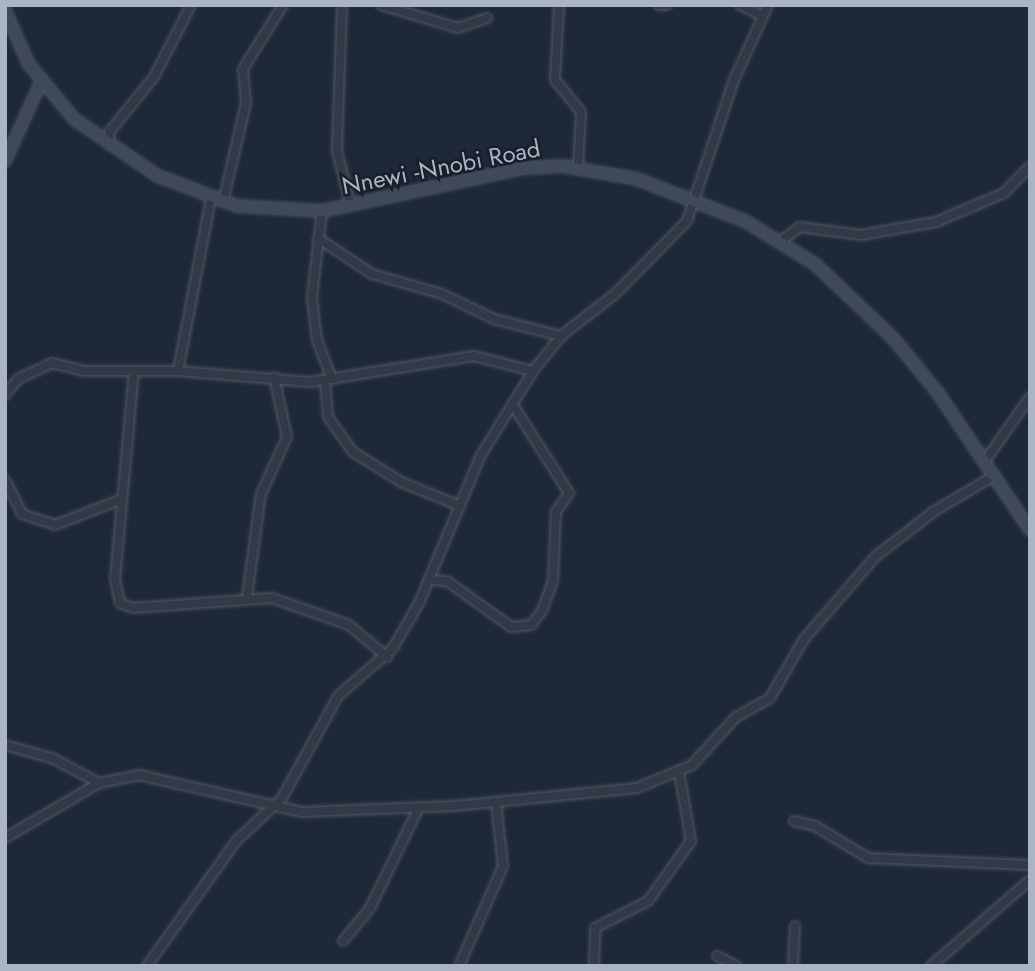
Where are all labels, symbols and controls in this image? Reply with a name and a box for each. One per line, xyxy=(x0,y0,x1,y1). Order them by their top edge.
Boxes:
street label: Nnewi -Nnobi Road xyxy=(340,134,542,200)

